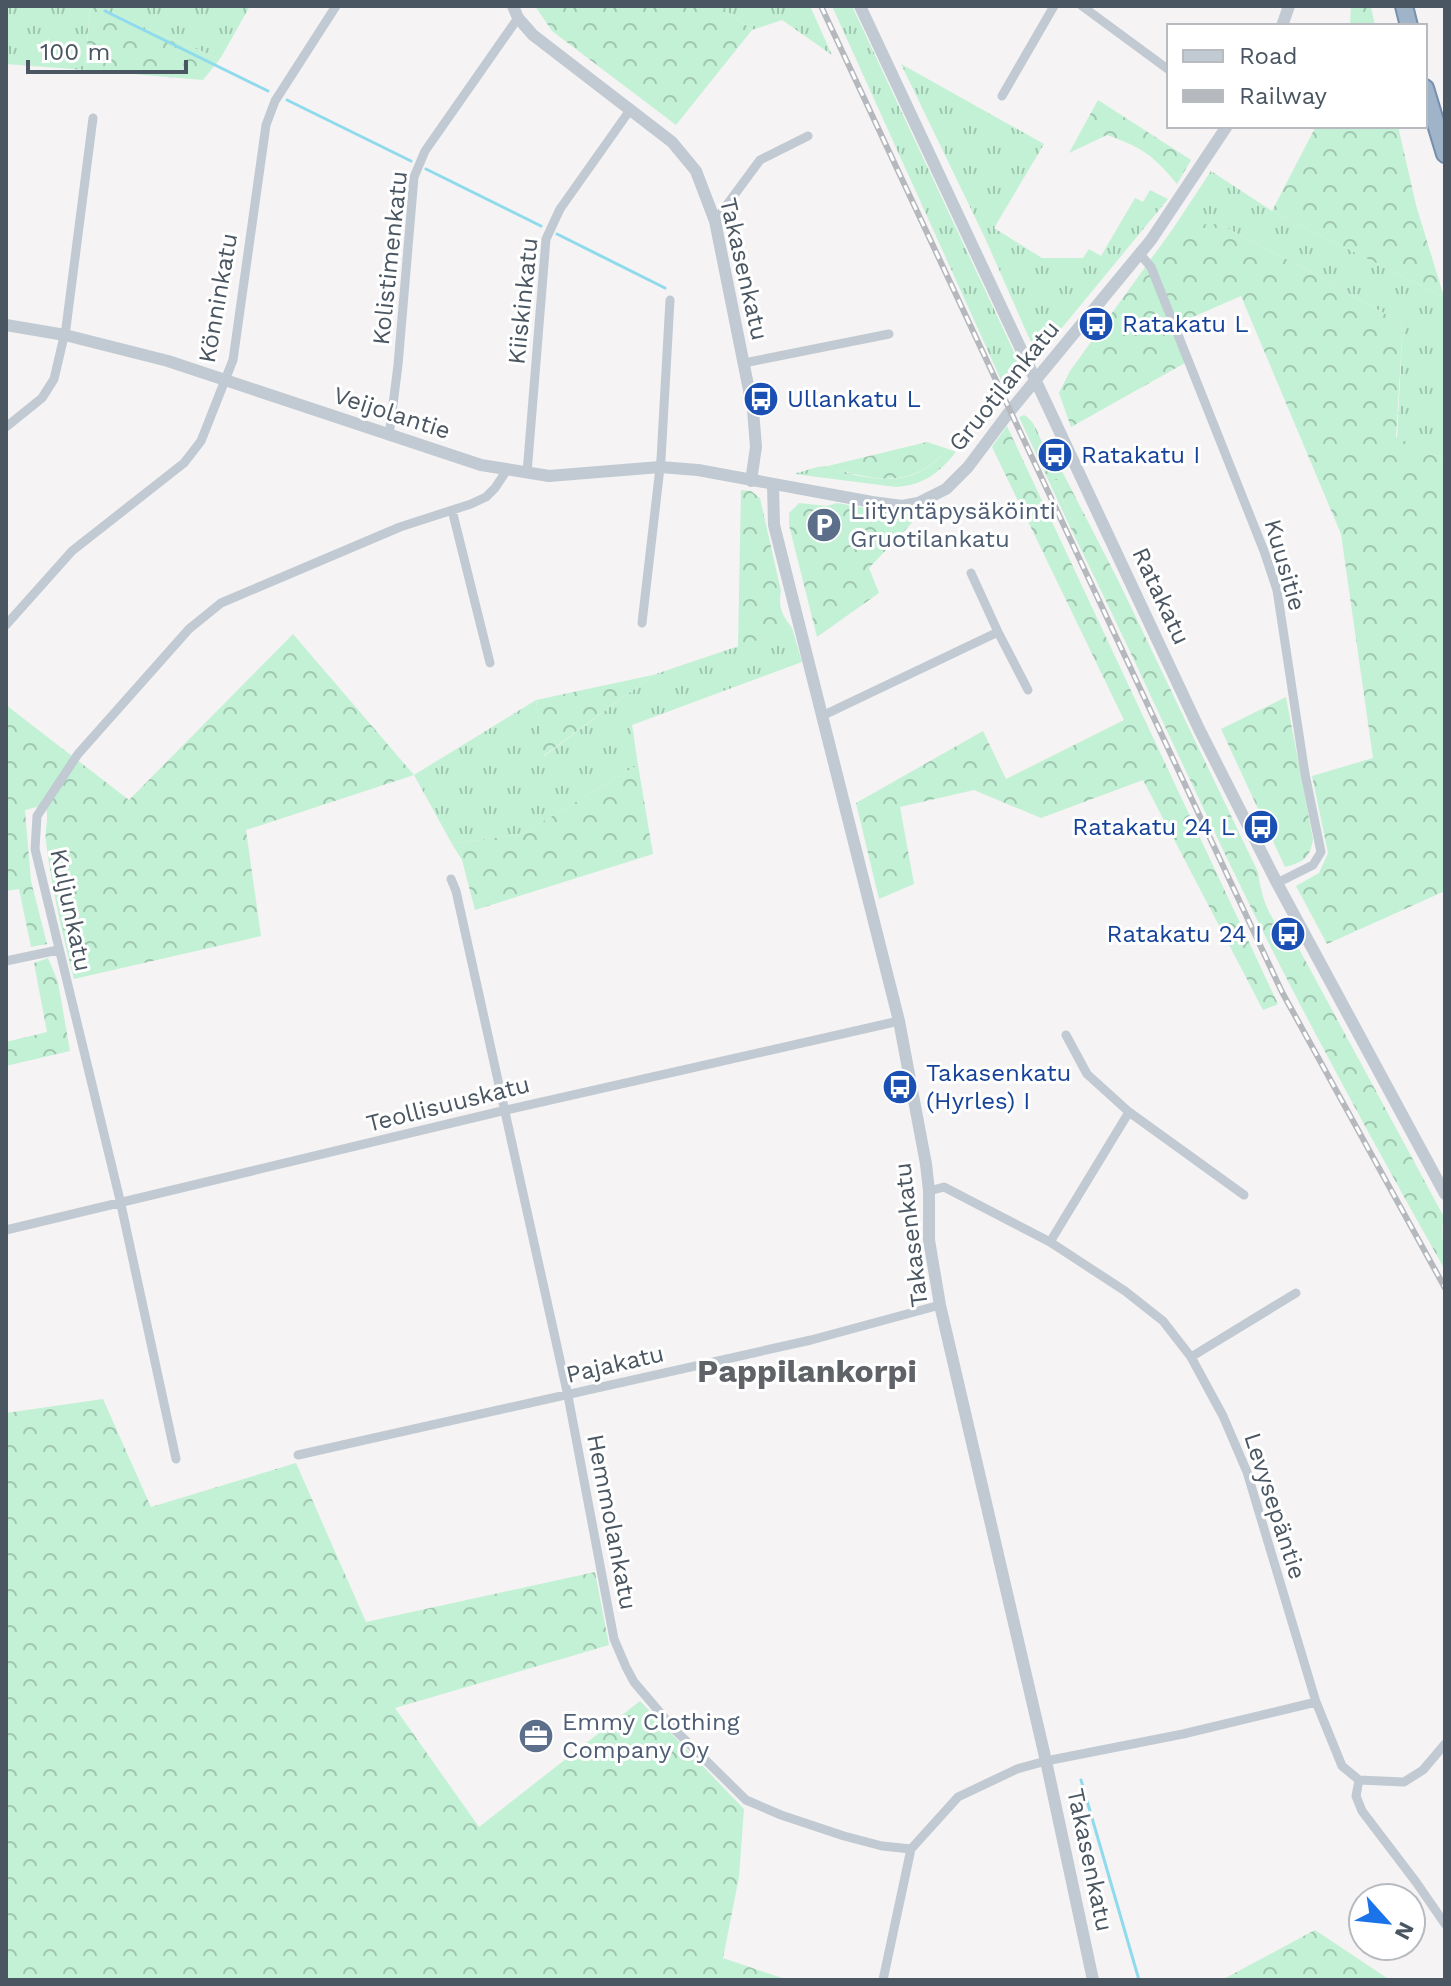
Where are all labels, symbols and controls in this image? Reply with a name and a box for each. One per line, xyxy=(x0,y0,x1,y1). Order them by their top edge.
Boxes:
scale bar xyxy=(28,24,186,74)
legend xyxy=(1167,24,1427,128)
text: 100 m xyxy=(40,38,110,66)
text: Road xyxy=(1239,42,1298,70)
text: Railway xyxy=(1239,82,1328,110)
street label: Kolistimenkatu xyxy=(367,170,413,346)
street label: Takasenkatu xyxy=(714,195,774,343)
street label: Könninkatu xyxy=(193,231,243,365)
street label: Kiiskinkatu xyxy=(502,236,544,366)
bus stop icon: Ratakatu L xyxy=(1077,305,1115,343)
place label: Ratakatu L xyxy=(1122,310,1249,338)
street label: Gruotilankatu xyxy=(943,315,1065,457)
bus stop icon: Ullankatu L xyxy=(742,380,780,418)
street label: Veijolantie xyxy=(330,381,454,445)
place label: Ullankatu L xyxy=(787,385,921,413)
bus stop icon: Ratakatu I xyxy=(1036,436,1074,474)
place label: Ratakatu I xyxy=(1081,441,1200,469)
place label: Liityntäpysäköinti Gruotilankatu xyxy=(850,497,1056,553)
parking icon: Liityntäpysäköinti Gruotilankatu xyxy=(805,506,843,544)
street label: Kuusitie xyxy=(1259,516,1311,614)
street label: Ratakatu xyxy=(1126,543,1196,649)
bus stop icon: Ratakatu 24 L xyxy=(1242,808,1280,846)
place label: Ratakatu 24 L xyxy=(1072,813,1235,841)
street label: Kuljunkatu xyxy=(44,846,98,974)
bus stop icon: Ratakatu 24 I xyxy=(1269,915,1307,953)
place label: Ratakatu 24 I xyxy=(1107,920,1262,948)
place label: Takasenkatu (Hyrles) I xyxy=(926,1059,1071,1115)
bus stop icon: Takasenkatu (Hyrles) I xyxy=(881,1068,919,1106)
street label: Teollisuuskatu xyxy=(363,1070,533,1138)
street label: Takasenkatu xyxy=(888,1161,934,1309)
street label: Pajakatu xyxy=(563,1339,667,1389)
district label: Pappilankorpi xyxy=(697,1352,917,1390)
street label: Levysepäntie xyxy=(1238,1429,1312,1583)
street label: Hemmolankatu xyxy=(581,1432,643,1612)
place label: Emmy Clothing Company Oy xyxy=(562,1708,740,1764)
office icon: Emmy Clothing Company Oy xyxy=(517,1717,555,1755)
street label: Takasenkatu xyxy=(1061,1786,1119,1934)
north arrow xyxy=(1347,1882,1427,1962)
text: N xyxy=(1390,1918,1419,1944)

